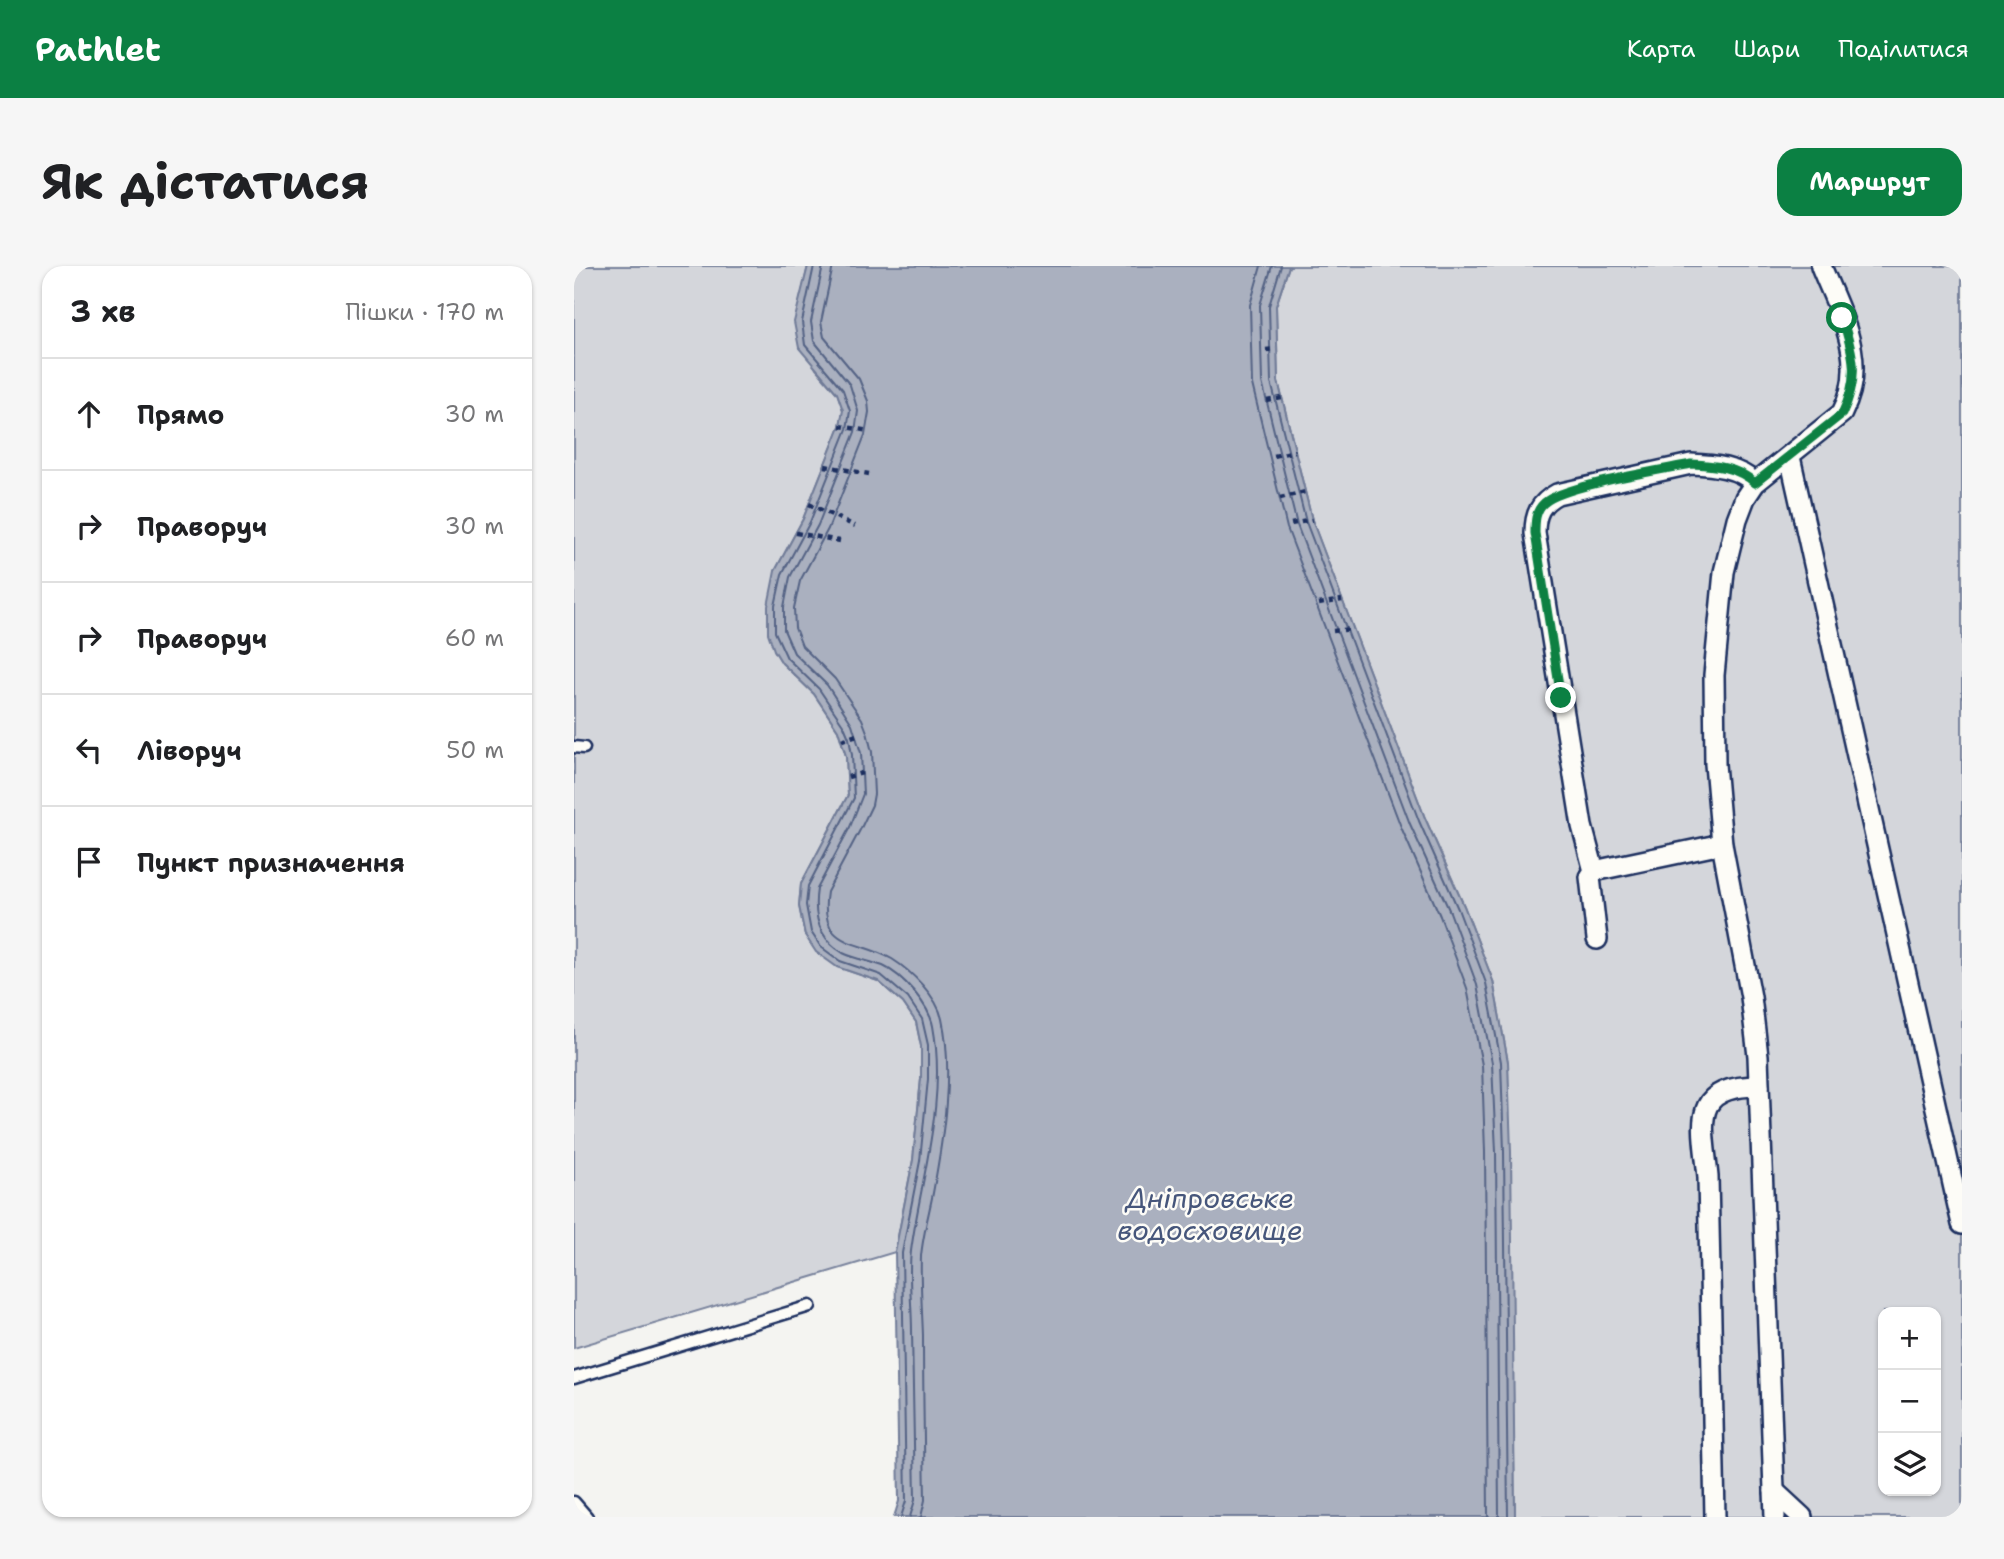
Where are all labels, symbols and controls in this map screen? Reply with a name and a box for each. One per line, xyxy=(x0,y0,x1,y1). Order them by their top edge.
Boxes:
text: Pathlet xyxy=(35,27,161,72)
text: Карта xyxy=(1627,33,1695,65)
text: Шари xyxy=(1733,33,1800,65)
text: Поділитися xyxy=(1838,33,1969,65)
button: Маршрут xyxy=(1777,148,1962,216)
text: Як дістатися xyxy=(42,149,369,215)
text: 3 хв xyxy=(70,291,135,332)
text: Пішки · 170 m xyxy=(345,297,504,327)
route start xyxy=(1826,302,1857,333)
icon: ahead xyxy=(70,395,108,433)
text: Прямо xyxy=(137,397,225,432)
text: 30 m xyxy=(445,399,504,429)
icon: right xyxy=(70,507,108,545)
text: Праворуч xyxy=(137,509,267,544)
text: 30 m xyxy=(445,511,504,541)
icon: right xyxy=(70,619,108,657)
text: Праворуч xyxy=(137,621,267,656)
text: 60 m xyxy=(445,623,504,653)
route end xyxy=(1545,682,1576,713)
icon: left xyxy=(70,731,108,769)
text: Ліворуч xyxy=(137,733,242,768)
text: 50 m xyxy=(446,735,504,765)
icon: arrive xyxy=(70,843,108,881)
text: Пункт призначення xyxy=(137,845,405,880)
water label: Дніпровське водосховище xyxy=(1117,1179,1303,1249)
map controls xyxy=(1878,1307,1941,1496)
button: + xyxy=(1878,1307,1941,1370)
button: − xyxy=(1878,1370,1941,1433)
button: layers xyxy=(1878,1433,1941,1496)

